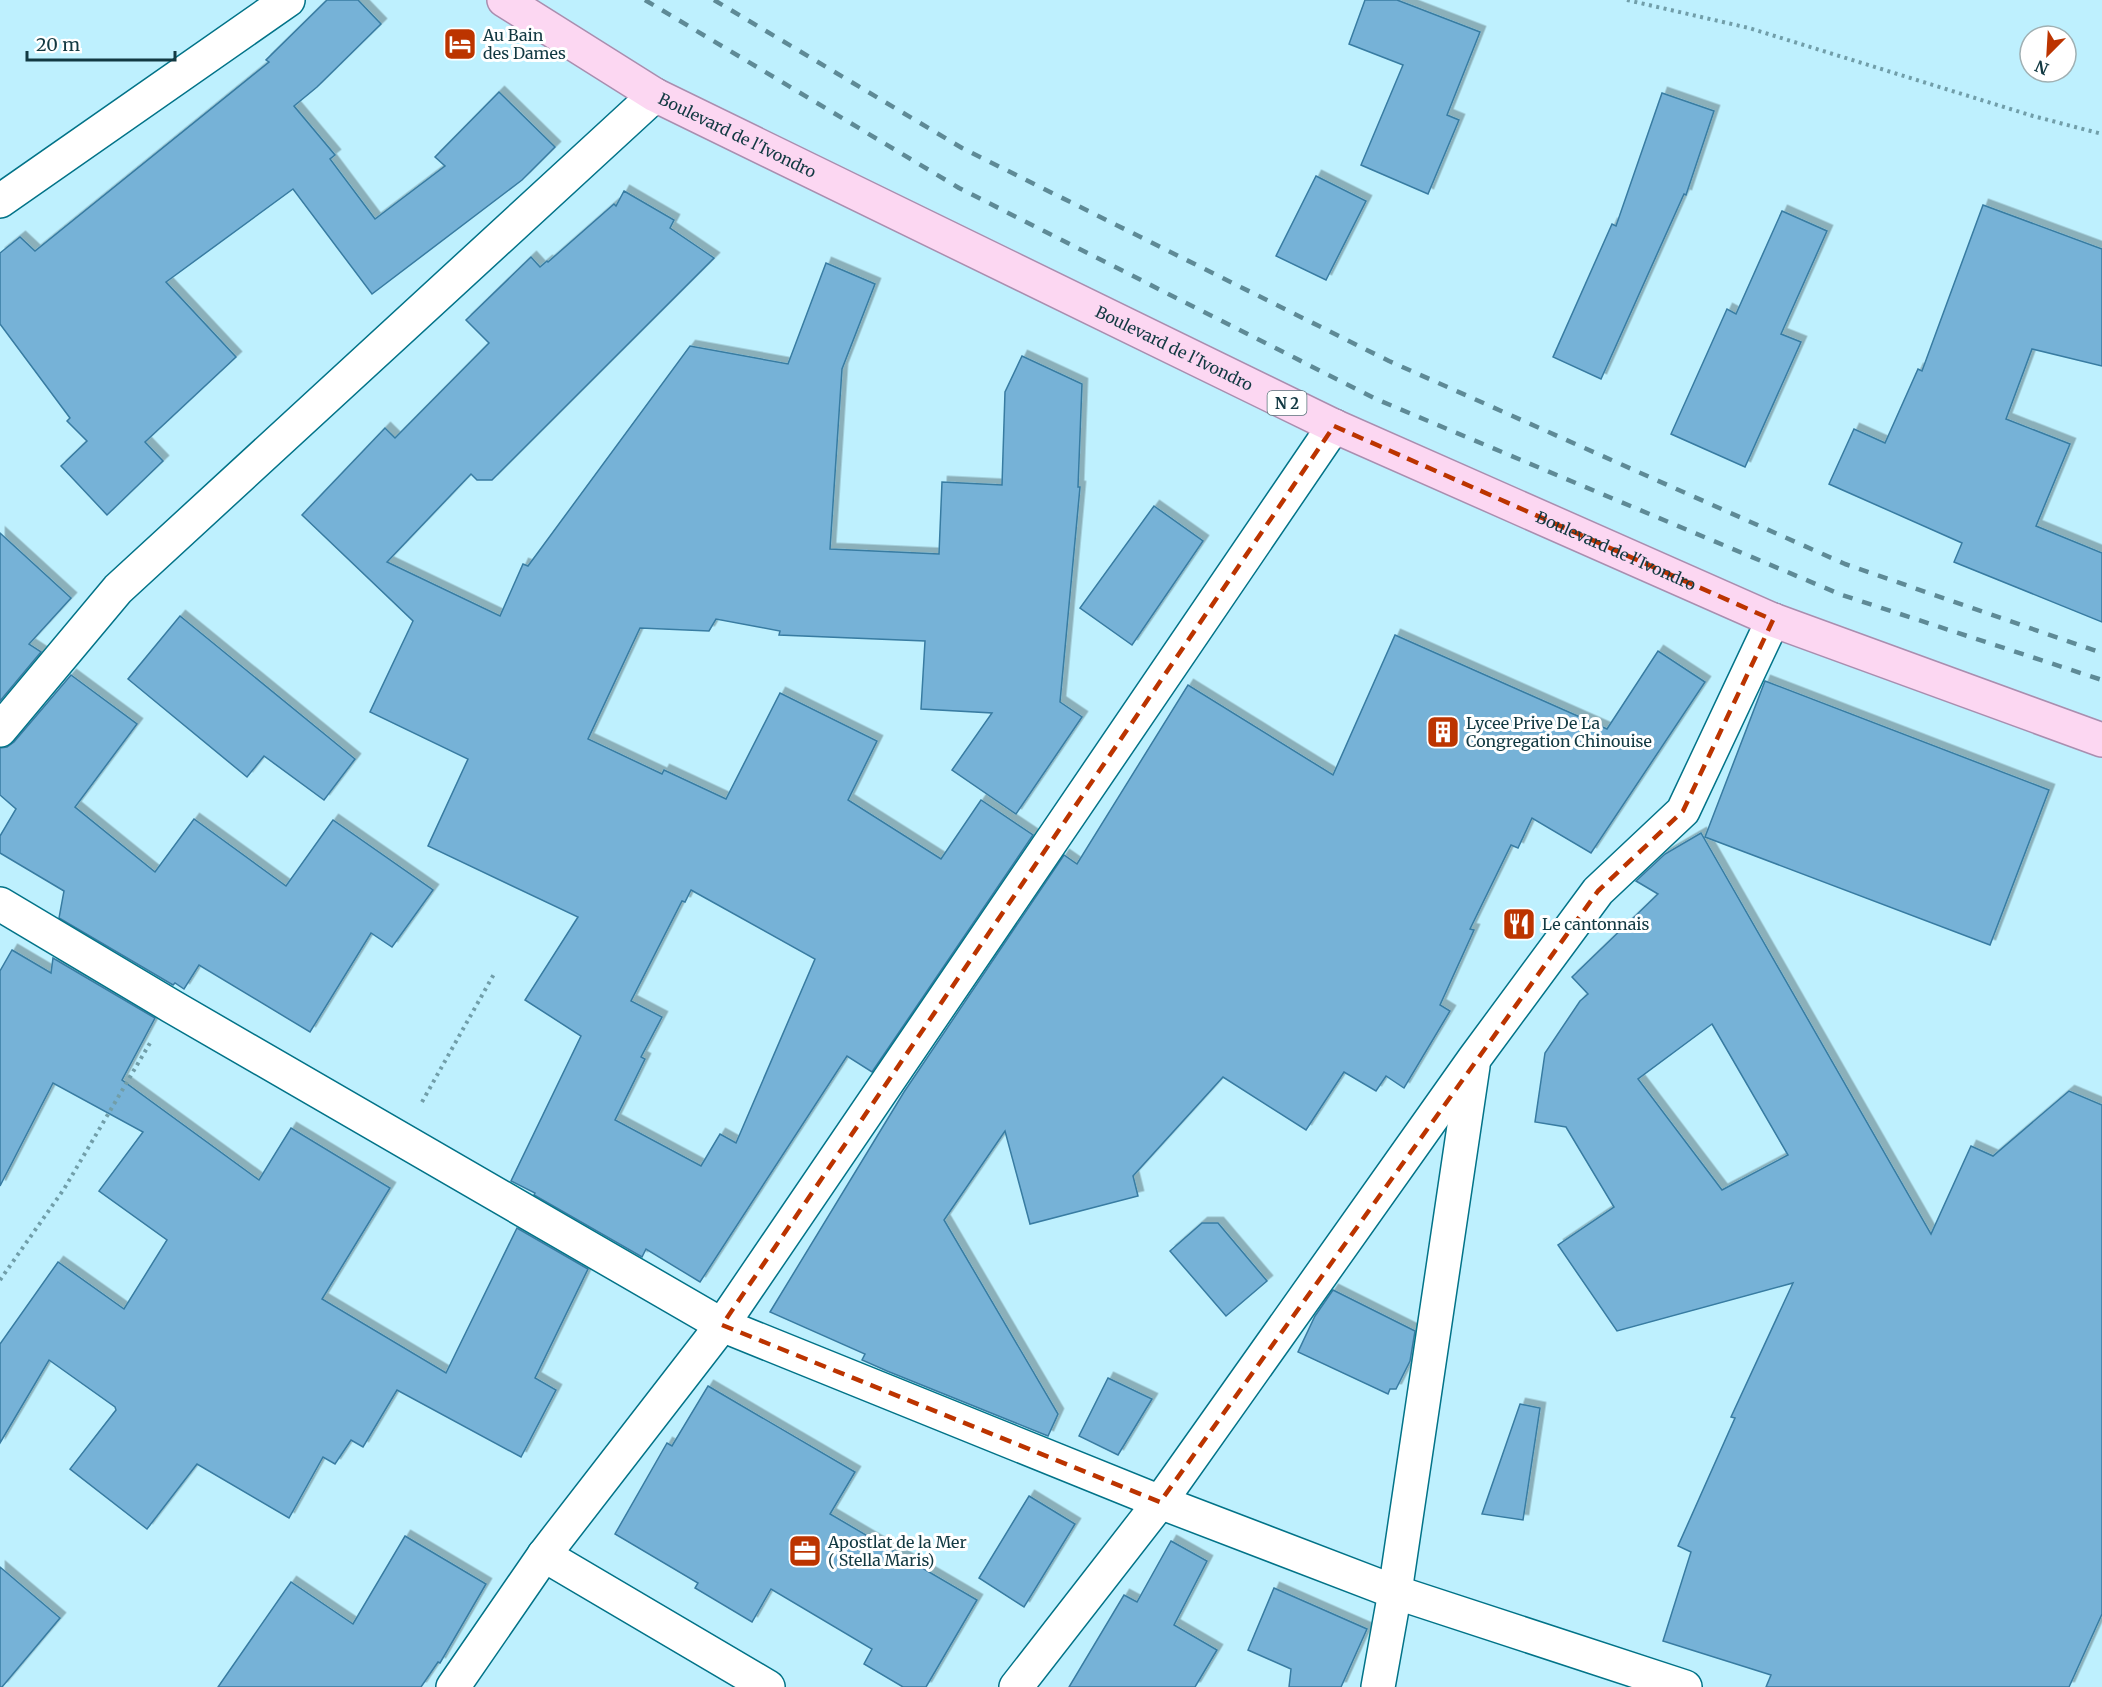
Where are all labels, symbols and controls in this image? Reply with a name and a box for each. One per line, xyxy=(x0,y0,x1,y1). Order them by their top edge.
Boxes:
scale bar xyxy=(27,24,176,62)
north arrow xyxy=(2018,24,2078,84)
place label: Au Bain des Dames xyxy=(482,25,566,63)
hotel icon: Au Bain des Dames xyxy=(442,26,478,62)
text: 20 m xyxy=(36,33,80,56)
text: N xyxy=(2032,56,2052,79)
street label: Boulevard de l'Ivondro xyxy=(655,88,819,182)
street label: Boulevard de l'Ivondro xyxy=(1092,301,1256,395)
road number: N 2 xyxy=(1268,391,1306,415)
street label: Boulevard de l'Ivondro xyxy=(1533,507,1699,595)
place label: Lycee Prive De La Congregation Chinouise xyxy=(1466,713,1652,751)
building icon: Lycee Prive De La Congregation Chinouise xyxy=(1425,714,1461,750)
restaurant icon: Le cantonnais xyxy=(1501,906,1537,942)
place label: Le cantonnais xyxy=(1542,914,1650,934)
place label: Apostlat de la Mer ( Stella Maris) xyxy=(827,1532,967,1570)
office icon: Apostlat de la Mer ( Stella Maris) xyxy=(787,1533,823,1569)

